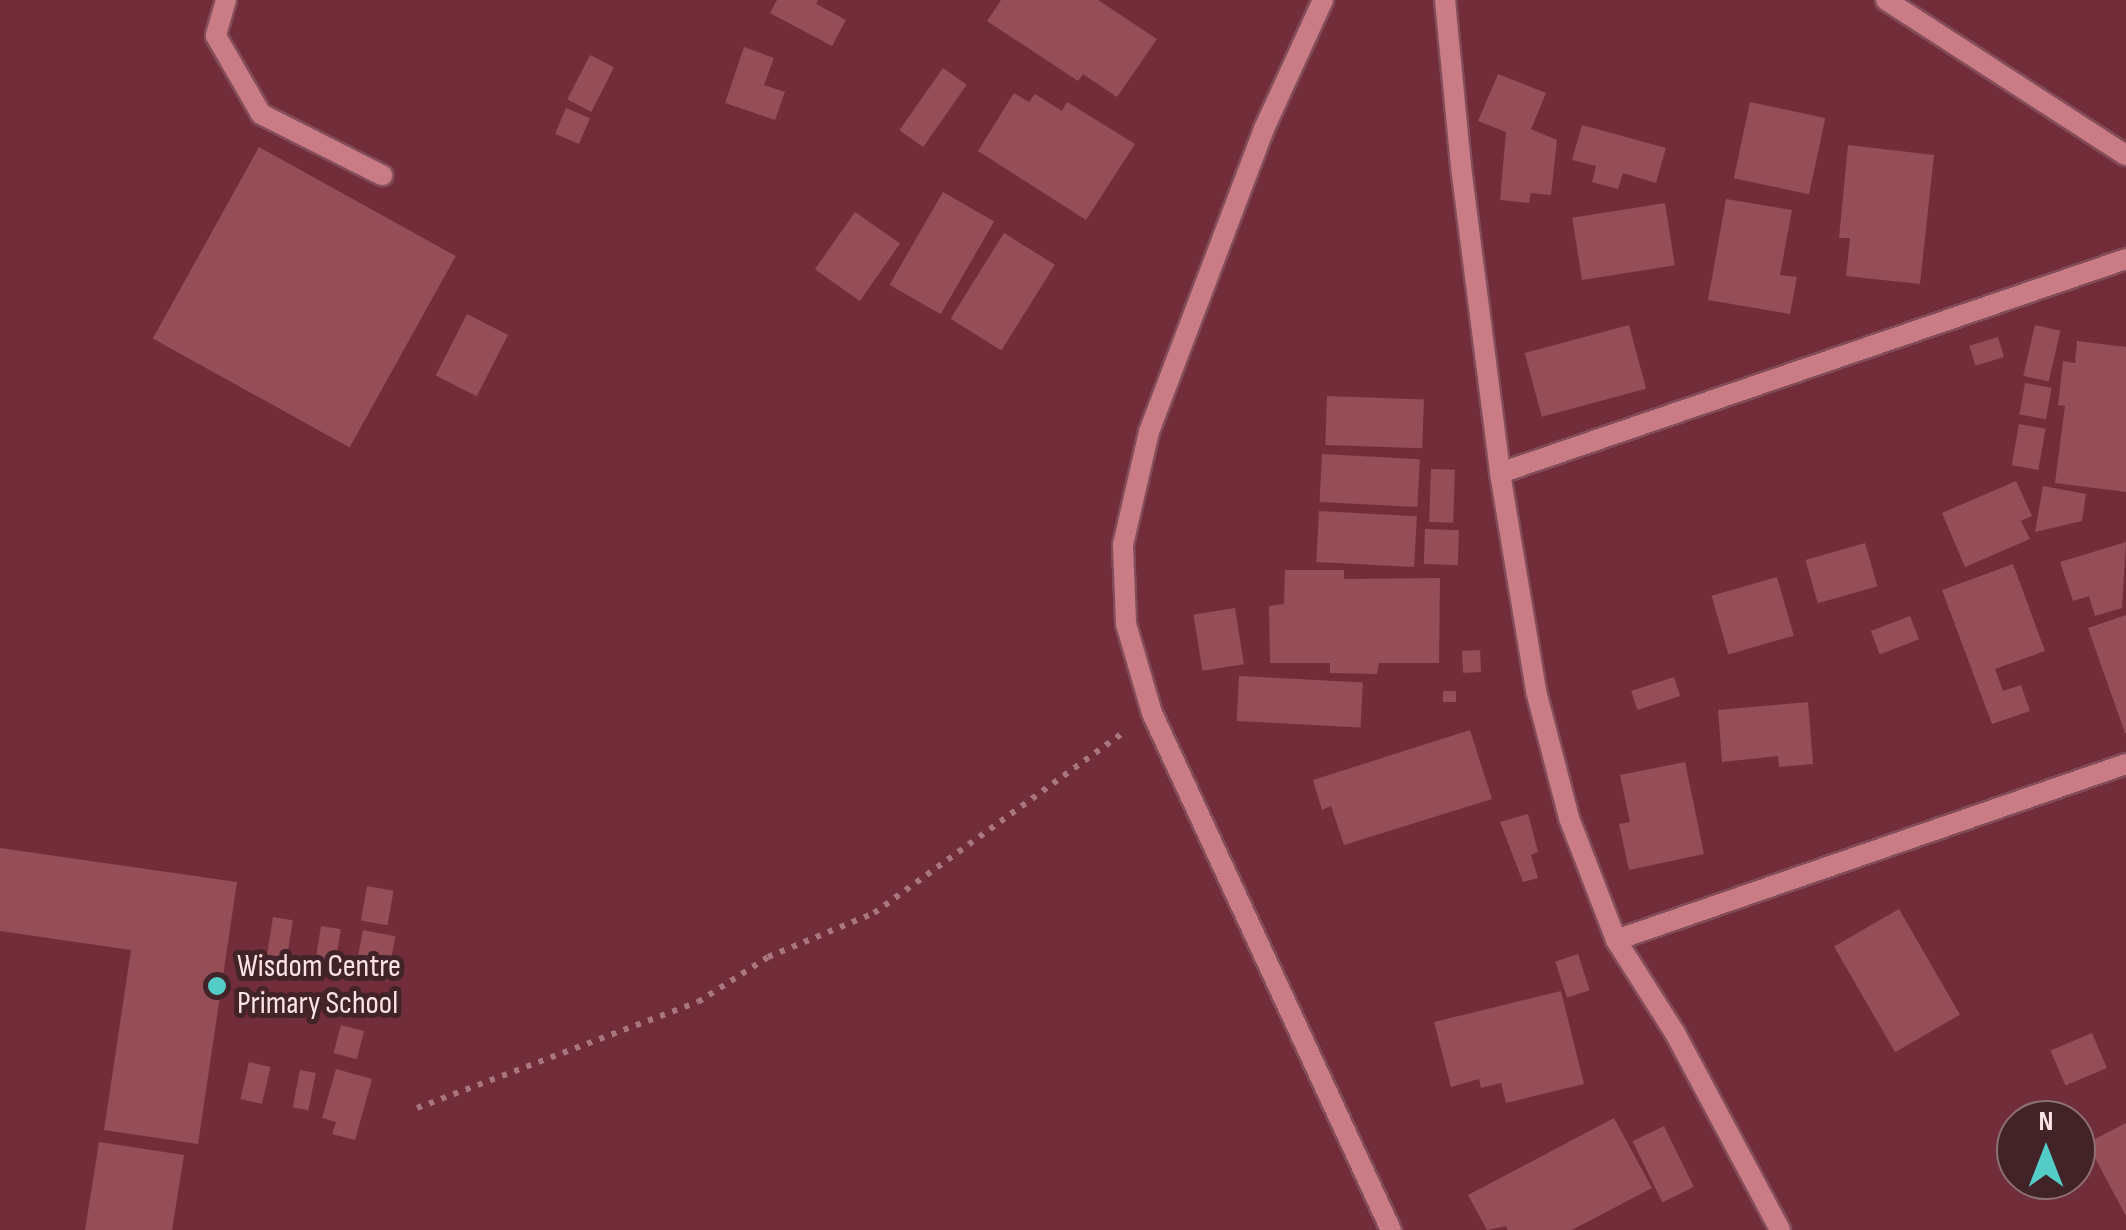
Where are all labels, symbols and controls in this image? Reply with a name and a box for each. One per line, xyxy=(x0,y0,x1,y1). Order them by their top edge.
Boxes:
place label: Wisdom Centre Primary School xyxy=(237,949,401,1024)
marker: Wisdom Centre Primary School xyxy=(206,975,228,997)
north arrow xyxy=(1996,1100,2096,1200)
text: N xyxy=(2039,1105,2053,1138)

